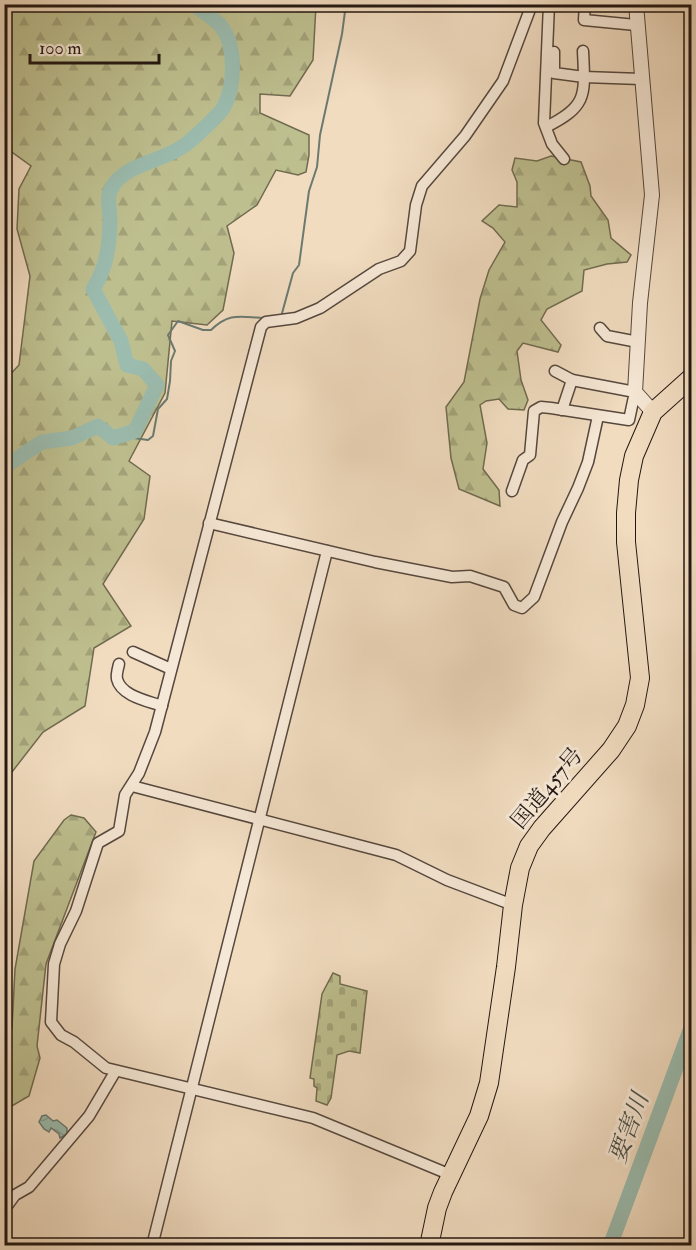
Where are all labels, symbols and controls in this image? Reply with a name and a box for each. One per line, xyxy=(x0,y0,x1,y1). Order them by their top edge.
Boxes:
scale bar xyxy=(30,27,159,65)
text: 100 m xyxy=(39,37,82,60)
street label: 国道457号 xyxy=(505,742,589,834)
water label: 要害川 xyxy=(602,1086,657,1167)

